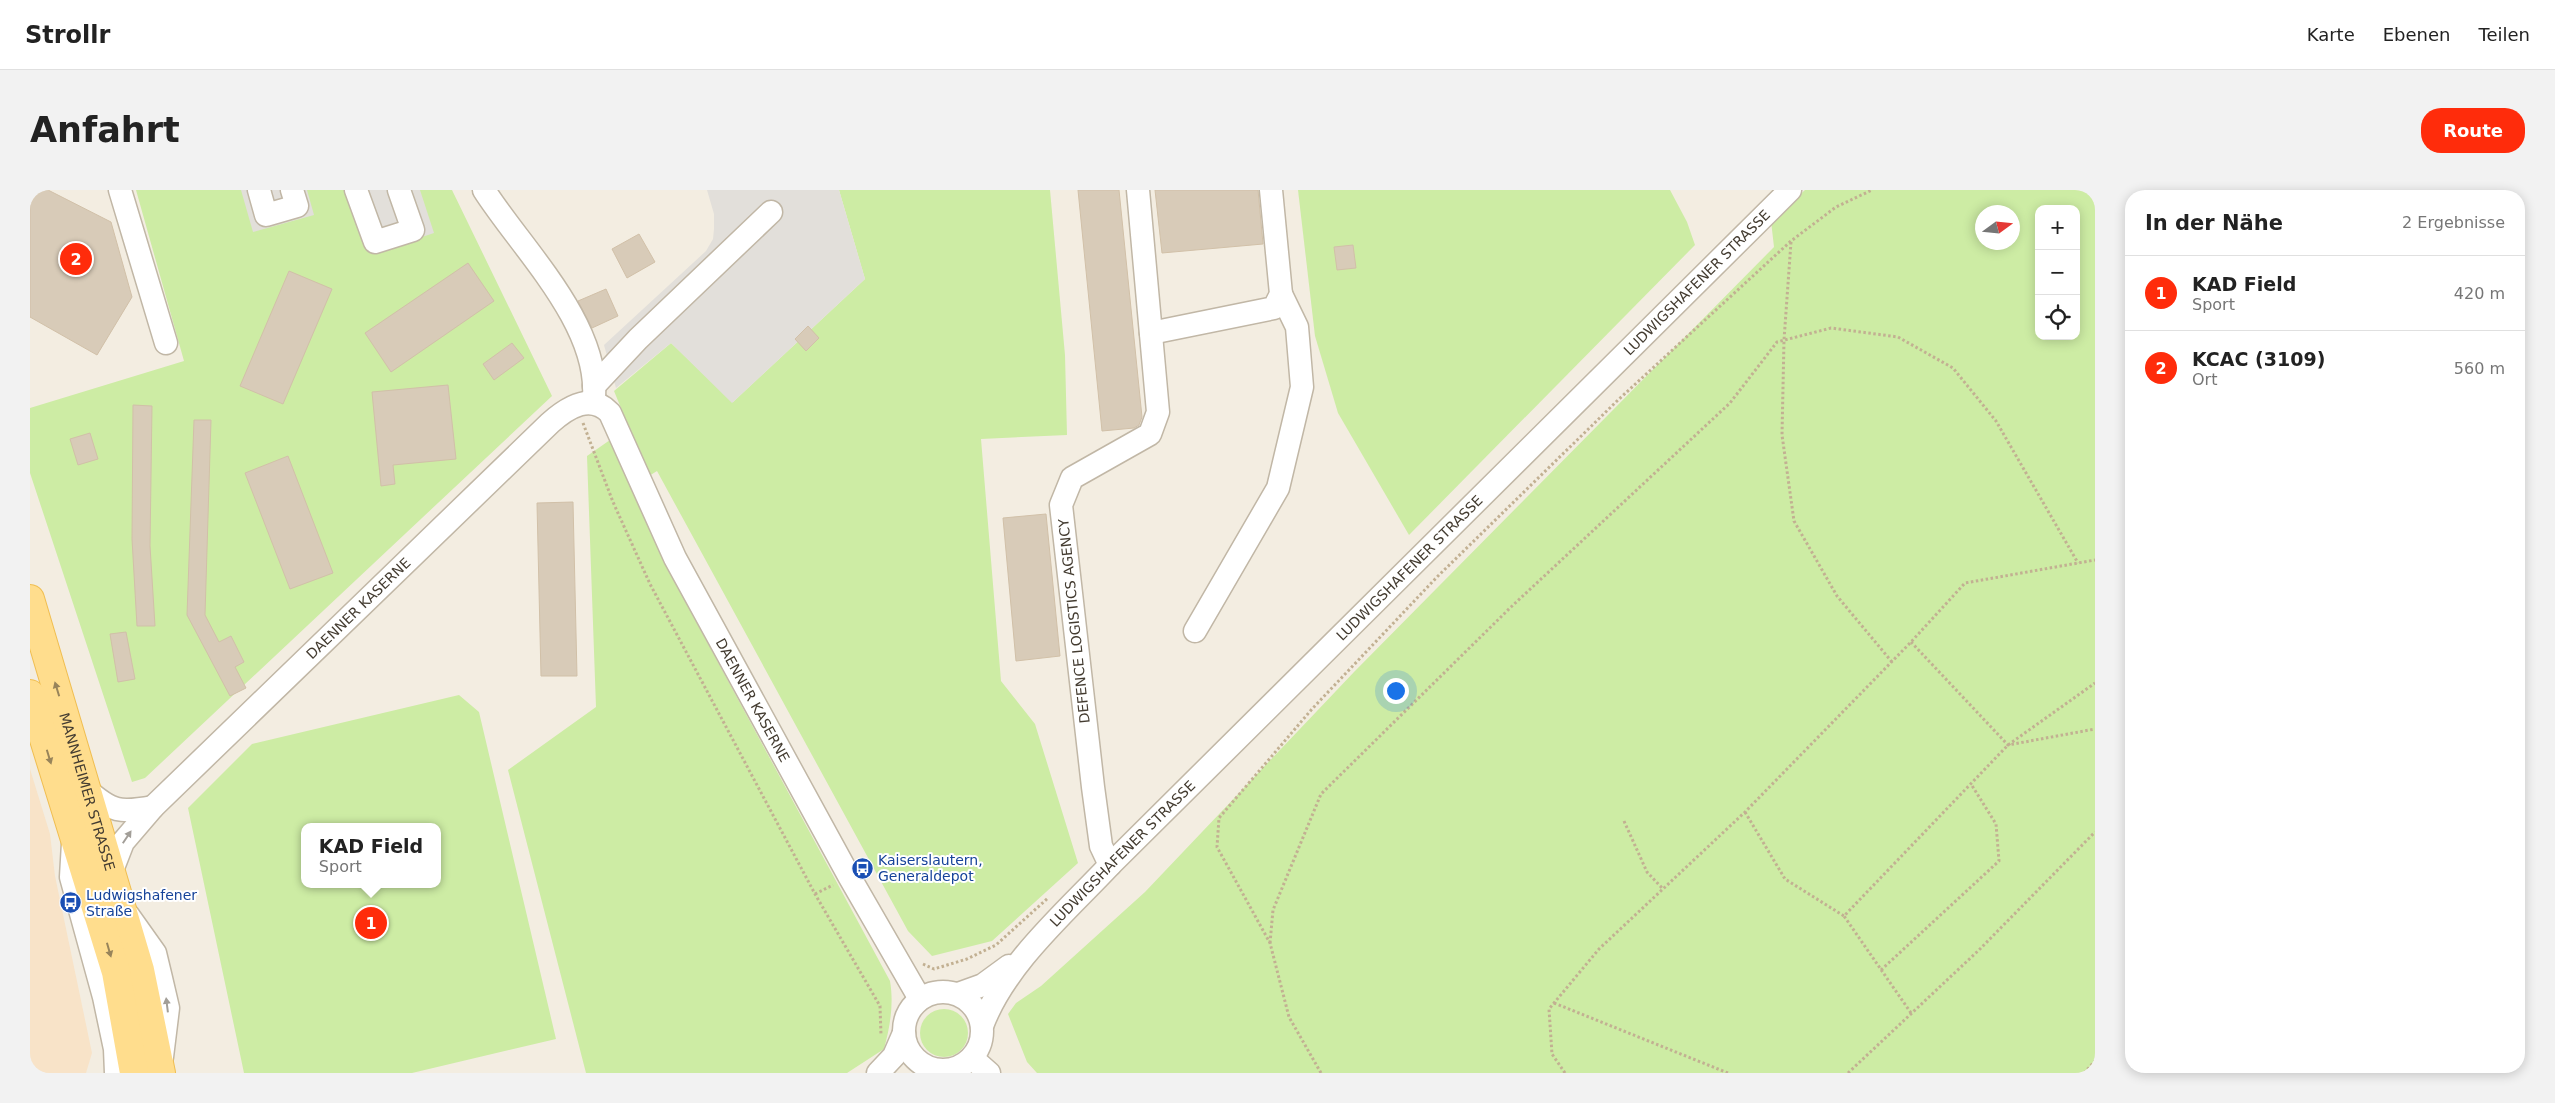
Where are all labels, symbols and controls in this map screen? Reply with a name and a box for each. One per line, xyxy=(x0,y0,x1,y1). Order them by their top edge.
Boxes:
text: Strollr xyxy=(25,21,110,49)
text: Karte xyxy=(2307,24,2355,45)
text: Ebenen xyxy=(2383,24,2451,45)
text: Teilen xyxy=(2479,24,2530,45)
button: Route xyxy=(2421,108,2525,153)
text: Anfahrt xyxy=(30,110,180,150)
north arrow xyxy=(1975,205,2020,250)
map controls xyxy=(2035,205,2080,340)
button: + xyxy=(2035,205,2080,250)
street label: LUDWIGSHAFENER STRASSE xyxy=(1620,207,1773,358)
text: In der Nähe xyxy=(2145,211,2283,235)
text: 2 Ergebnisse xyxy=(2402,213,2505,232)
pin: 2 xyxy=(60,240,92,278)
button: − xyxy=(2035,250,2080,295)
text: KAD Field xyxy=(2192,273,2296,295)
text: 1 xyxy=(2155,284,2167,303)
text: 420 m xyxy=(2454,284,2505,303)
button: locate xyxy=(2035,295,2080,340)
text: Sport xyxy=(2192,295,2235,314)
text: KCAC (3109) xyxy=(2192,348,2325,370)
text: 2 xyxy=(2155,359,2167,378)
text: 560 m xyxy=(2454,359,2505,378)
text: Ort xyxy=(2192,370,2217,389)
street label: LUDWIGSHAFENER STRASSE xyxy=(1333,492,1486,644)
street label: DEFENCE LOGISTICS AGENCY xyxy=(1055,517,1093,724)
street label: DAENNER KASERNE xyxy=(303,555,414,662)
street label: DAENNER KASERNE xyxy=(713,636,793,765)
your location xyxy=(1383,678,1409,704)
one-way arrow xyxy=(53,682,61,697)
street label: MANNHEIMER STRASSE xyxy=(56,711,118,873)
one-way arrow xyxy=(46,750,54,765)
street label: LUDWIGSHAFENER STRASSE xyxy=(1047,777,1198,930)
popup xyxy=(301,823,441,888)
one-way arrow xyxy=(122,830,132,844)
text: KAD Field xyxy=(319,835,423,857)
place label: Kaiserslautern, Generaldepot xyxy=(878,852,983,884)
bus stop icon: Kaiserslautern, Generaldepot xyxy=(850,856,874,880)
text: Sport xyxy=(319,857,362,876)
place label: Ludwigshafener Straße xyxy=(86,887,197,919)
bus stop icon: Ludwigshafener Straße xyxy=(58,891,82,915)
pin: 1 xyxy=(355,904,387,942)
one-way arrow xyxy=(106,943,114,958)
one-way arrow xyxy=(163,996,171,1012)

